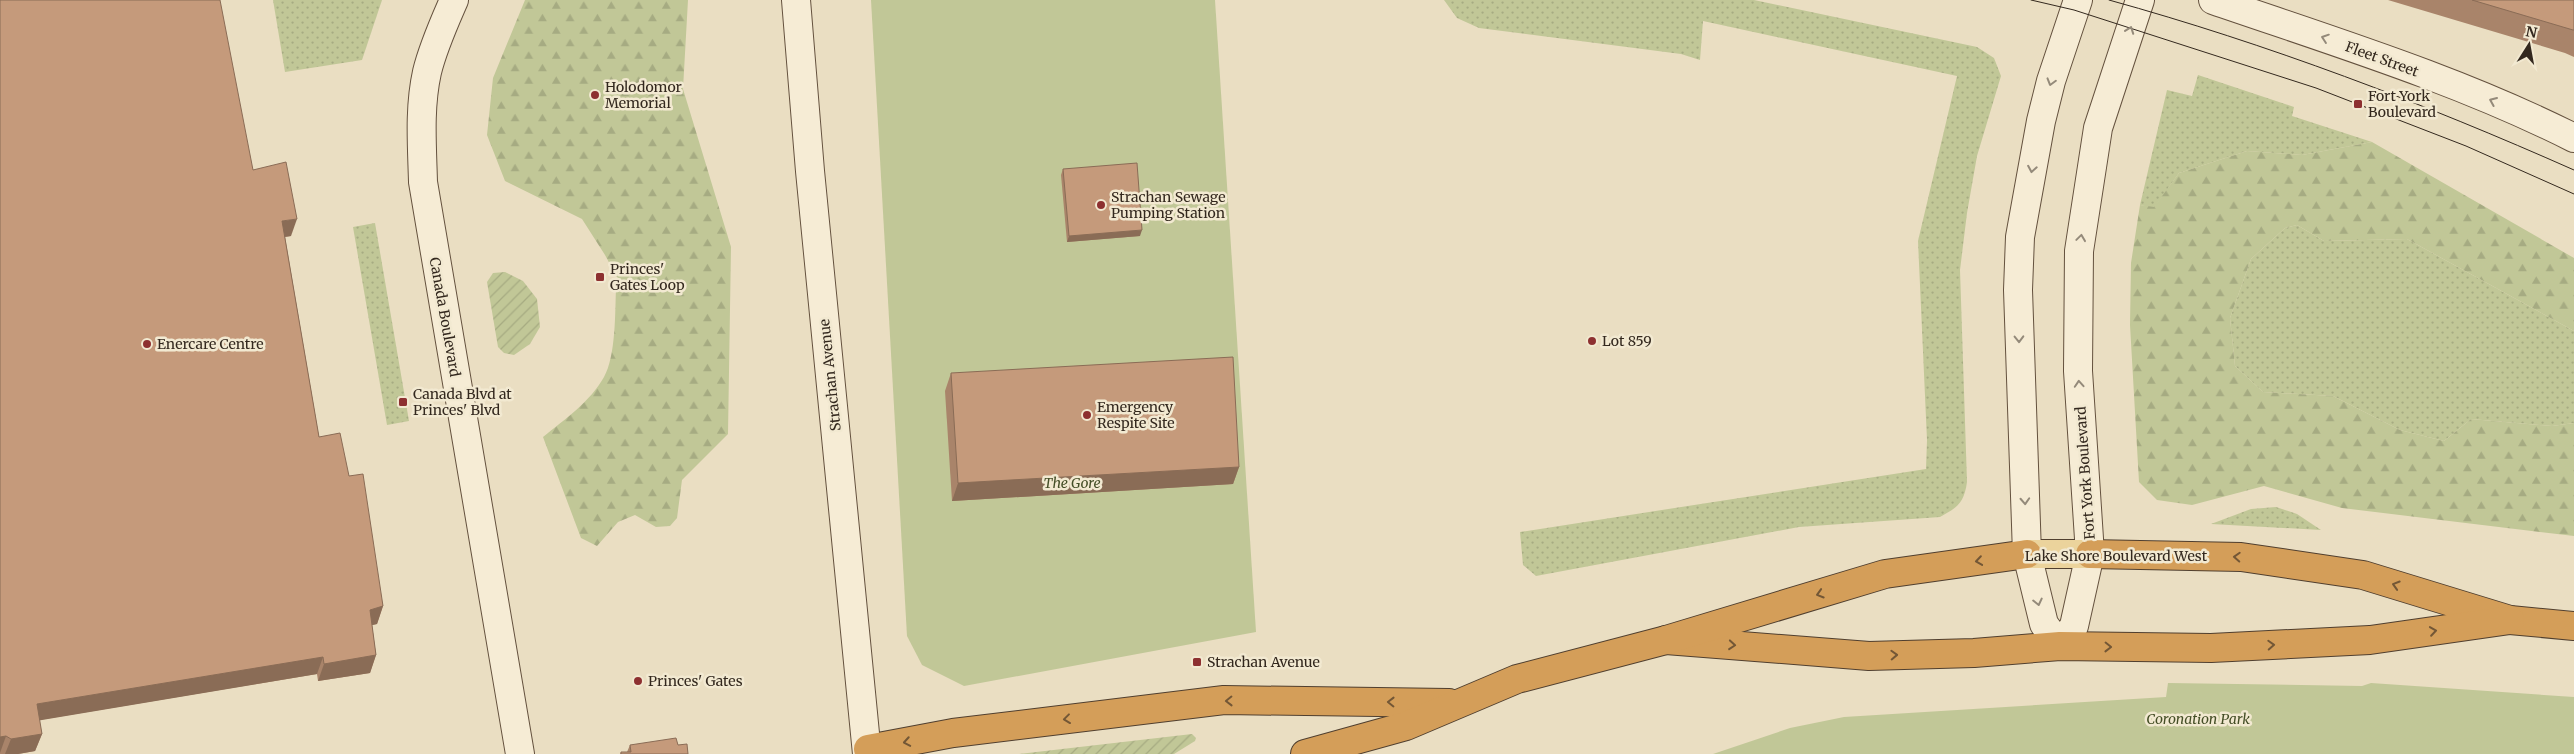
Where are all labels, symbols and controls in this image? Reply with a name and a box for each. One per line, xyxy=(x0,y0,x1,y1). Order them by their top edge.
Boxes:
north arrow xyxy=(2504,20,2554,70)
text: N xyxy=(2524,22,2539,42)
one-way arrow xyxy=(2124,26,2134,34)
one-way arrow xyxy=(2321,34,2330,44)
street label: Fleet Street xyxy=(2343,37,2422,81)
one-way arrow xyxy=(2047,77,2057,85)
place label: Holodomor Memorial xyxy=(605,78,682,112)
place label: Fort York Boulevard xyxy=(2368,87,2437,121)
marker: Holodomor Memorial xyxy=(589,89,601,101)
one-way arrow xyxy=(2489,97,2498,108)
marker: Fort York Boulevard xyxy=(2352,98,2364,110)
one-way arrow xyxy=(2028,165,2038,174)
place label: Strachan Sewage Pumping Station xyxy=(1111,188,1226,222)
marker: Strachan Sewage Pumping Station xyxy=(1095,199,1107,211)
one-way arrow xyxy=(2076,234,2086,243)
street label: Canada Boulevard xyxy=(426,256,464,379)
place label: Princes' Gates Loop xyxy=(610,260,685,294)
marker: Princes' Gates Loop xyxy=(594,271,606,283)
street label: Strachan Avenue xyxy=(815,318,845,432)
place label: Lot 859 xyxy=(1602,332,1652,350)
place label: Enercare Centre xyxy=(157,335,264,353)
marker: Lot 859 xyxy=(1586,335,1598,347)
one-way arrow xyxy=(2014,335,2024,343)
marker: Enercare Centre xyxy=(141,338,153,350)
one-way arrow xyxy=(2073,379,2084,387)
place label: Canada Blvd at Princes' Blvd xyxy=(413,385,512,419)
marker: Canada Blvd at Princes' Blvd xyxy=(397,396,409,408)
place label: Emergency Respite Site xyxy=(1097,398,1175,432)
street label: Fort York Boulevard xyxy=(2071,405,2099,540)
marker: Emergency Respite Site xyxy=(1081,409,1093,421)
park label: The Gore xyxy=(1043,474,1101,492)
one-way arrow xyxy=(2019,497,2030,505)
street label: Lake Shore Boulevard West xyxy=(2025,547,2208,565)
one-way arrow xyxy=(2232,552,2240,563)
one-way arrow xyxy=(1974,555,1982,566)
one-way arrow xyxy=(2393,581,2401,591)
one-way arrow xyxy=(1816,588,1825,598)
one-way arrow xyxy=(2032,597,2043,606)
one-way arrow xyxy=(2429,626,2437,637)
one-way arrow xyxy=(1728,639,1736,650)
one-way arrow xyxy=(2267,639,2275,650)
one-way arrow xyxy=(2105,642,2113,652)
one-way arrow xyxy=(1890,650,1898,660)
place label: Strachan Avenue xyxy=(1207,653,1320,671)
marker: Strachan Avenue xyxy=(1191,656,1203,668)
place label: Princes' Gates xyxy=(648,672,743,690)
marker: Princes' Gates xyxy=(632,675,644,687)
one-way arrow xyxy=(1225,696,1232,706)
one-way arrow xyxy=(1387,697,1395,707)
park label: Coronation Park xyxy=(2146,710,2250,728)
one-way arrow xyxy=(1063,713,1071,724)
one-way arrow xyxy=(902,737,911,747)

